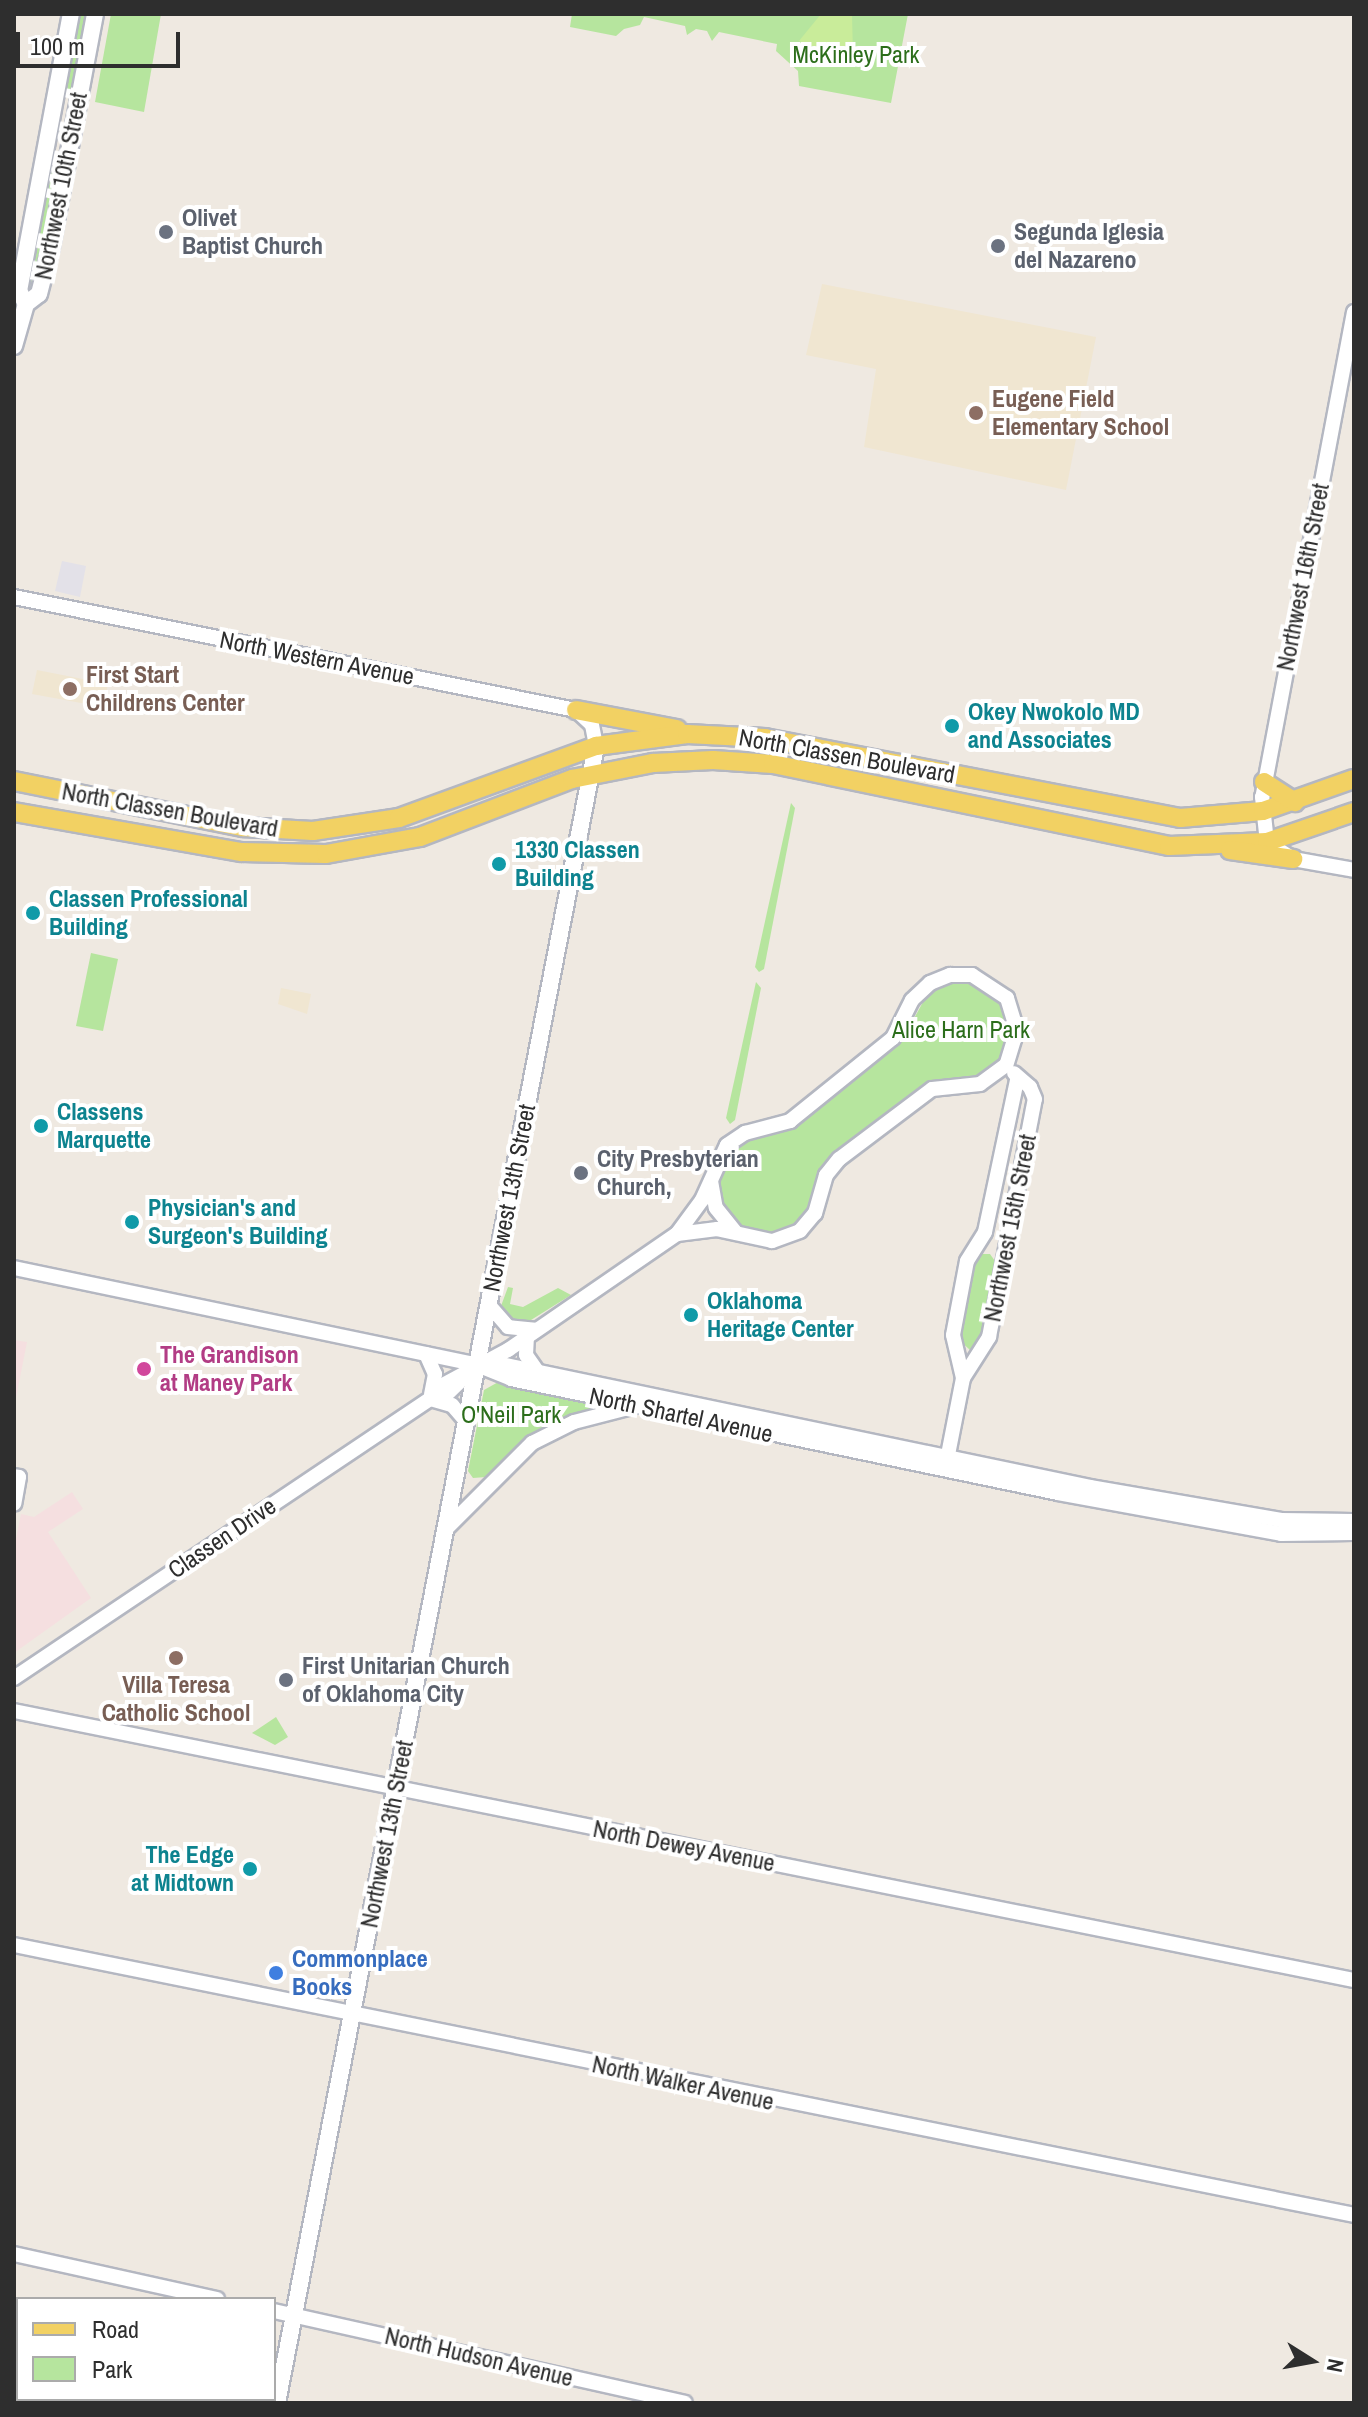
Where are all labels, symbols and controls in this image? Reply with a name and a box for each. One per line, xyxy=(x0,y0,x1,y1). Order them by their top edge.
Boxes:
scale bar xyxy=(20,16,184,66)
text: 100 m xyxy=(30,30,85,62)
park label: McKinley Park xyxy=(793,41,919,69)
street label: Northwest 10th Street xyxy=(29,90,93,282)
place label: Olivet Baptist Church xyxy=(182,204,323,260)
place label: Segunda Iglesia del Nazareno xyxy=(1014,218,1164,274)
marker: Olivet Baptist Church xyxy=(157,223,175,241)
marker: Segunda Iglesia del Nazareno xyxy=(989,237,1007,255)
place label: Eugene Field Elementary School xyxy=(992,385,1169,441)
marker: Eugene Field Elementary School xyxy=(967,404,985,422)
street label: Northwest 16th Street xyxy=(1271,481,1335,673)
street label: North Western Avenue xyxy=(217,625,417,691)
place label: First Start Childrens Center xyxy=(86,661,245,717)
marker: First Start Childrens Center xyxy=(61,680,79,698)
place label: Okey Nwokolo MD and Associates xyxy=(968,698,1140,754)
marker: Okey Nwokolo MD and Associates xyxy=(943,717,961,735)
street label: North Classen Boulevard xyxy=(737,723,957,789)
street label: North Classen Boulevard xyxy=(60,777,280,843)
place label: 1330 Classen Building xyxy=(515,836,640,892)
marker: 1330 Classen Building xyxy=(490,855,508,873)
place label: Classen Professional Building xyxy=(49,885,248,941)
marker: Classen Professional Building xyxy=(24,904,42,922)
park label: Alice Harn Park xyxy=(892,1016,1030,1044)
place label: Classens Marquette xyxy=(57,1098,151,1154)
street label: Northwest 13th Street xyxy=(477,1102,541,1294)
marker: Classens Marquette xyxy=(32,1117,50,1135)
street label: Northwest 15th Street xyxy=(978,1132,1042,1324)
place label: City Presbyterian Church, xyxy=(597,1145,759,1201)
marker: City Presbyterian Church, xyxy=(572,1164,590,1182)
place label: Physician's and Surgeon's Building xyxy=(148,1194,328,1250)
marker: Physician's and Surgeon's Building xyxy=(123,1213,141,1231)
place label: Oklahoma Heritage Center xyxy=(707,1287,854,1343)
marker: Oklahoma Heritage Center xyxy=(682,1306,700,1324)
place label: The Grandison at Maney Park xyxy=(160,1341,299,1397)
marker: The Grandison at Maney Park xyxy=(135,1360,153,1378)
street label: North Shartel Avenue xyxy=(586,1381,776,1449)
park label: O'Neil Park xyxy=(461,1401,561,1429)
street label: Classen Drive xyxy=(163,1492,281,1584)
marker: Villa Teresa Catholic School xyxy=(167,1649,185,1667)
place label: First Unitarian Church of Oklahoma City xyxy=(302,1652,510,1708)
place label: Villa Teresa Catholic School xyxy=(102,1671,250,1727)
marker: First Unitarian Church of Oklahoma City xyxy=(277,1671,295,1689)
street label: Northwest 13th Street xyxy=(355,1738,419,1930)
street label: North Dewey Avenue xyxy=(590,1814,778,1878)
place label: The Edge at Midtown xyxy=(131,1841,234,1897)
marker: The Edge at Midtown xyxy=(241,1860,259,1878)
place label: Commonplace Books xyxy=(292,1945,428,2001)
marker: Commonplace Books xyxy=(267,1964,285,1982)
street label: North Walker Avenue xyxy=(589,2050,777,2116)
legend xyxy=(16,2297,276,2401)
text: Road xyxy=(92,2313,139,2345)
street label: North Hudson Avenue xyxy=(382,2321,576,2393)
north arrow xyxy=(1272,2321,1352,2401)
text: Park xyxy=(92,2353,132,2385)
text: N xyxy=(1320,2356,1352,2375)

